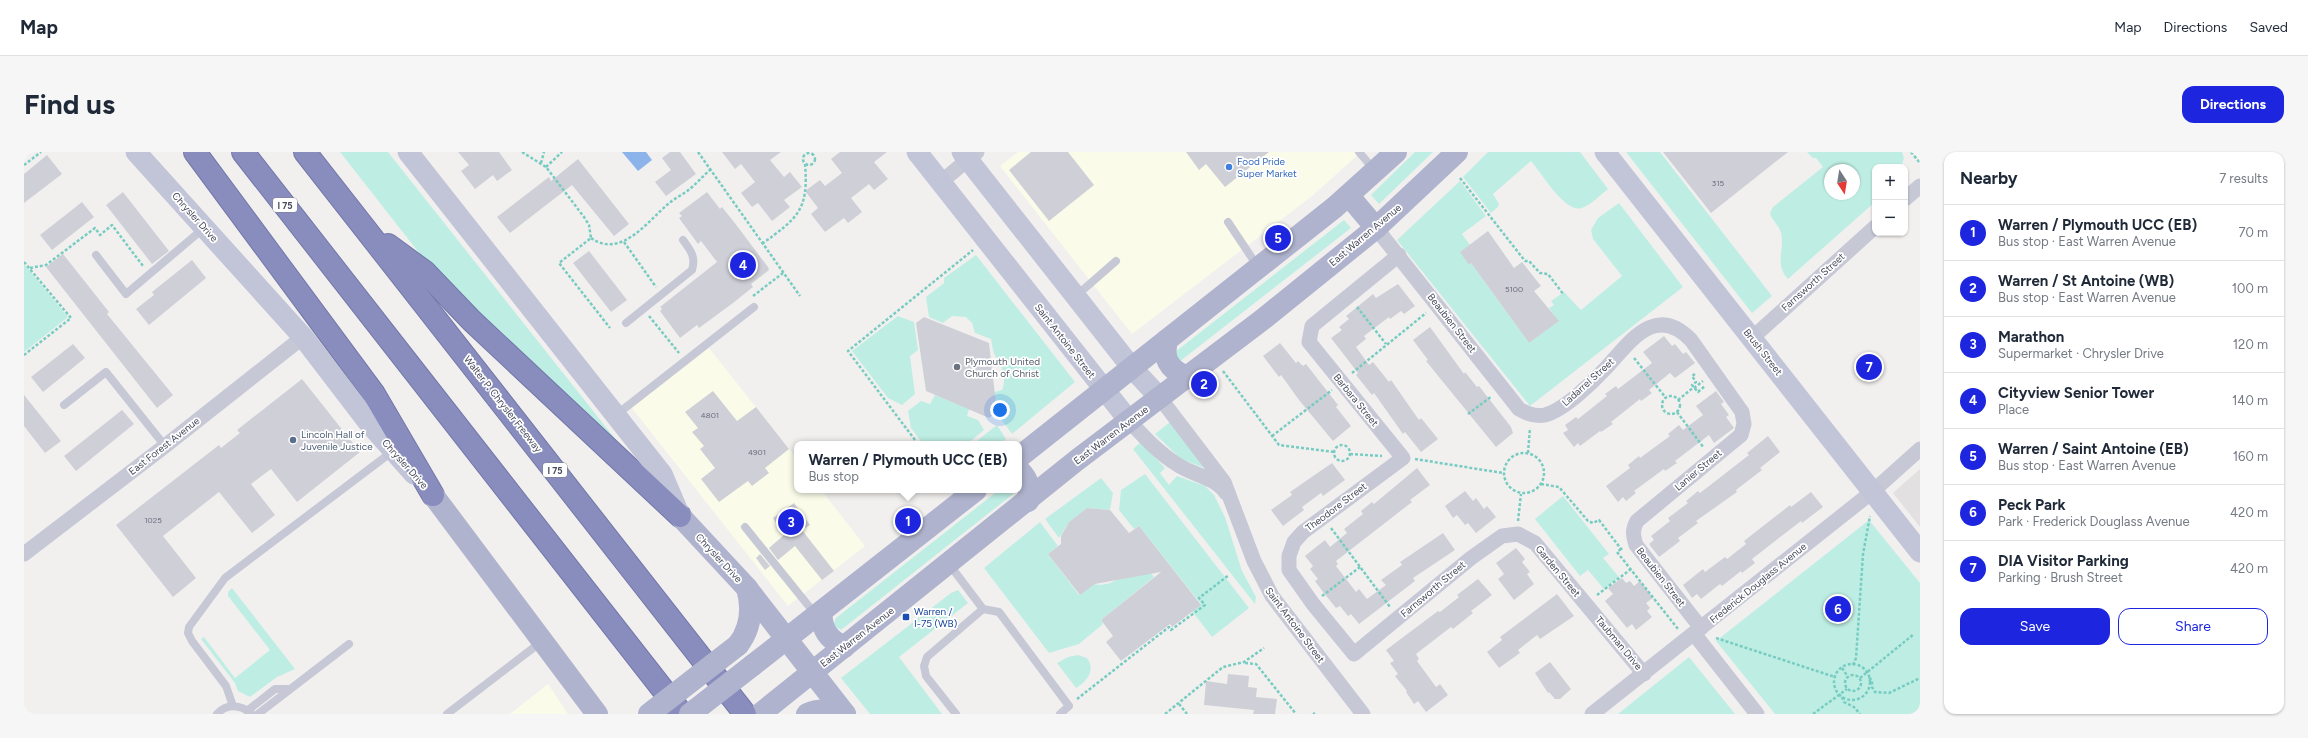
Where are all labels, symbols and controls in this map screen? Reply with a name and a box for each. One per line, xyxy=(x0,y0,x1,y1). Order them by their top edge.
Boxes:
text: Map xyxy=(20,16,58,39)
text: Map xyxy=(2114,19,2142,36)
text: Directions xyxy=(2164,19,2227,36)
text: Saved xyxy=(2249,19,2288,36)
button: Directions xyxy=(2182,86,2284,123)
text: Find us xyxy=(24,87,115,121)
place label: Food Pride Super Market xyxy=(1237,155,1297,180)
marker: Food Pride Super Market xyxy=(1224,162,1234,172)
north arrow xyxy=(1824,164,1860,200)
map controls xyxy=(1872,164,1908,236)
button: + xyxy=(1872,164,1908,200)
text: Nearby xyxy=(1960,168,2018,188)
text: 7 results xyxy=(2219,171,2268,186)
house number: 315 xyxy=(1712,178,1725,188)
street label: Chrysler Drive xyxy=(169,189,221,245)
road number: I 75 xyxy=(273,198,297,212)
button: − xyxy=(1872,200,1908,236)
street label: East Warren Avenue xyxy=(1326,201,1404,269)
text: Warren / Plymouth UCC (EB) xyxy=(1998,216,2197,234)
pin: 5 xyxy=(1265,223,1291,253)
text: 1 xyxy=(1970,225,1976,240)
text: 70 m xyxy=(2238,225,2268,240)
text: Bus stop · East Warren Avenue xyxy=(1998,234,2176,249)
pin: 4 xyxy=(730,250,756,280)
street label: Farnsworth Street xyxy=(1779,250,1848,314)
text: Warren / St Antoine (WB) xyxy=(1998,272,2174,290)
text: 2 xyxy=(1969,281,1977,296)
text: 100 m xyxy=(2232,281,2268,296)
house number: 5100 xyxy=(1505,284,1523,294)
text: Bus stop · East Warren Avenue xyxy=(1998,290,2176,305)
street label: Beaubien Street xyxy=(1425,291,1479,356)
street label: Saint Antoine Street xyxy=(1032,301,1098,381)
street label: Brush Street xyxy=(1741,326,1785,378)
text: Marathon xyxy=(1998,328,2064,346)
text: 3 xyxy=(1969,337,1977,352)
text: 120 m xyxy=(2233,337,2268,352)
text: Supermarket · Chrysler Drive xyxy=(1998,346,2164,361)
pin: 7 xyxy=(1856,352,1882,382)
street label: Walter P. Chrysler Freeway xyxy=(461,353,545,455)
place label: Plymouth United Church of Christ xyxy=(965,355,1040,380)
street label: Ladarrel Street xyxy=(1559,355,1617,409)
marker: Plymouth United Church of Christ xyxy=(952,362,962,372)
pin: 2 xyxy=(1191,369,1217,399)
street label: Barbara Street xyxy=(1331,371,1381,429)
text: Cityview Senior Tower xyxy=(1998,384,2154,402)
text: 4 xyxy=(1969,393,1977,408)
text: 140 m xyxy=(2232,393,2268,408)
your location xyxy=(990,400,1010,420)
street label: East Warren Avenue xyxy=(1071,402,1151,467)
text: Place xyxy=(1998,402,2029,417)
house number: 4801 xyxy=(701,410,719,420)
street label: East Forest Avenue xyxy=(126,414,203,478)
place label: Lincoln Hall of Juvenile Justice xyxy=(301,428,373,453)
marker: Lincoln Hall of Juvenile Justice xyxy=(288,435,298,445)
street label: Chrysler Drive xyxy=(379,436,431,492)
text: Warren / Saint Antoine (EB) xyxy=(1998,440,2189,458)
popup xyxy=(794,441,1022,493)
street label: Lanier Street xyxy=(1672,446,1724,493)
house number: 4901 xyxy=(748,447,766,457)
text: 5 xyxy=(1969,449,1977,464)
text: 160 m xyxy=(2233,449,2268,464)
text: Warren / Plymouth UCC (EB) xyxy=(808,451,1008,469)
text: Bus stop · East Warren Avenue xyxy=(1998,458,2176,473)
road number: I 75 xyxy=(543,463,567,477)
text: Bus stop xyxy=(808,469,859,484)
street label: Theodore Street xyxy=(1303,480,1369,534)
text: Peck Park xyxy=(1998,496,2066,514)
text: 6 xyxy=(1969,505,1977,520)
text: 420 m xyxy=(2230,505,2268,520)
pin: 1 xyxy=(895,506,921,536)
pin: 3 xyxy=(778,507,804,537)
text: Park · Frederick Douglass Avenue xyxy=(1998,514,2190,529)
house number: 1025 xyxy=(144,515,162,525)
street label: Chrysler Drive xyxy=(693,531,746,586)
street label: Frederick Douglass Avenue xyxy=(1707,540,1810,626)
street label: Garden Street xyxy=(1533,543,1584,600)
street label: Beaubien Street xyxy=(1634,545,1688,610)
text: DIA Visitor Parking xyxy=(1998,552,2129,570)
street label: Farnsworth Street xyxy=(1398,558,1468,620)
text: 7 xyxy=(1969,561,1977,576)
text: 420 m xyxy=(2230,561,2268,576)
text: Parking · Brush Street xyxy=(1998,570,2123,585)
street label: Saint Antoine Street xyxy=(1262,585,1328,665)
pin: 6 xyxy=(1825,594,1851,624)
street label: East Warren Avenue xyxy=(817,604,897,670)
place label: Warren / I-75 (WB) xyxy=(914,605,957,630)
button: Save xyxy=(1960,608,2110,645)
button: Share xyxy=(2118,608,2268,645)
marker: Warren / I-75 (WB) xyxy=(901,612,911,622)
street label: Taubman Drive xyxy=(1593,613,1646,673)

